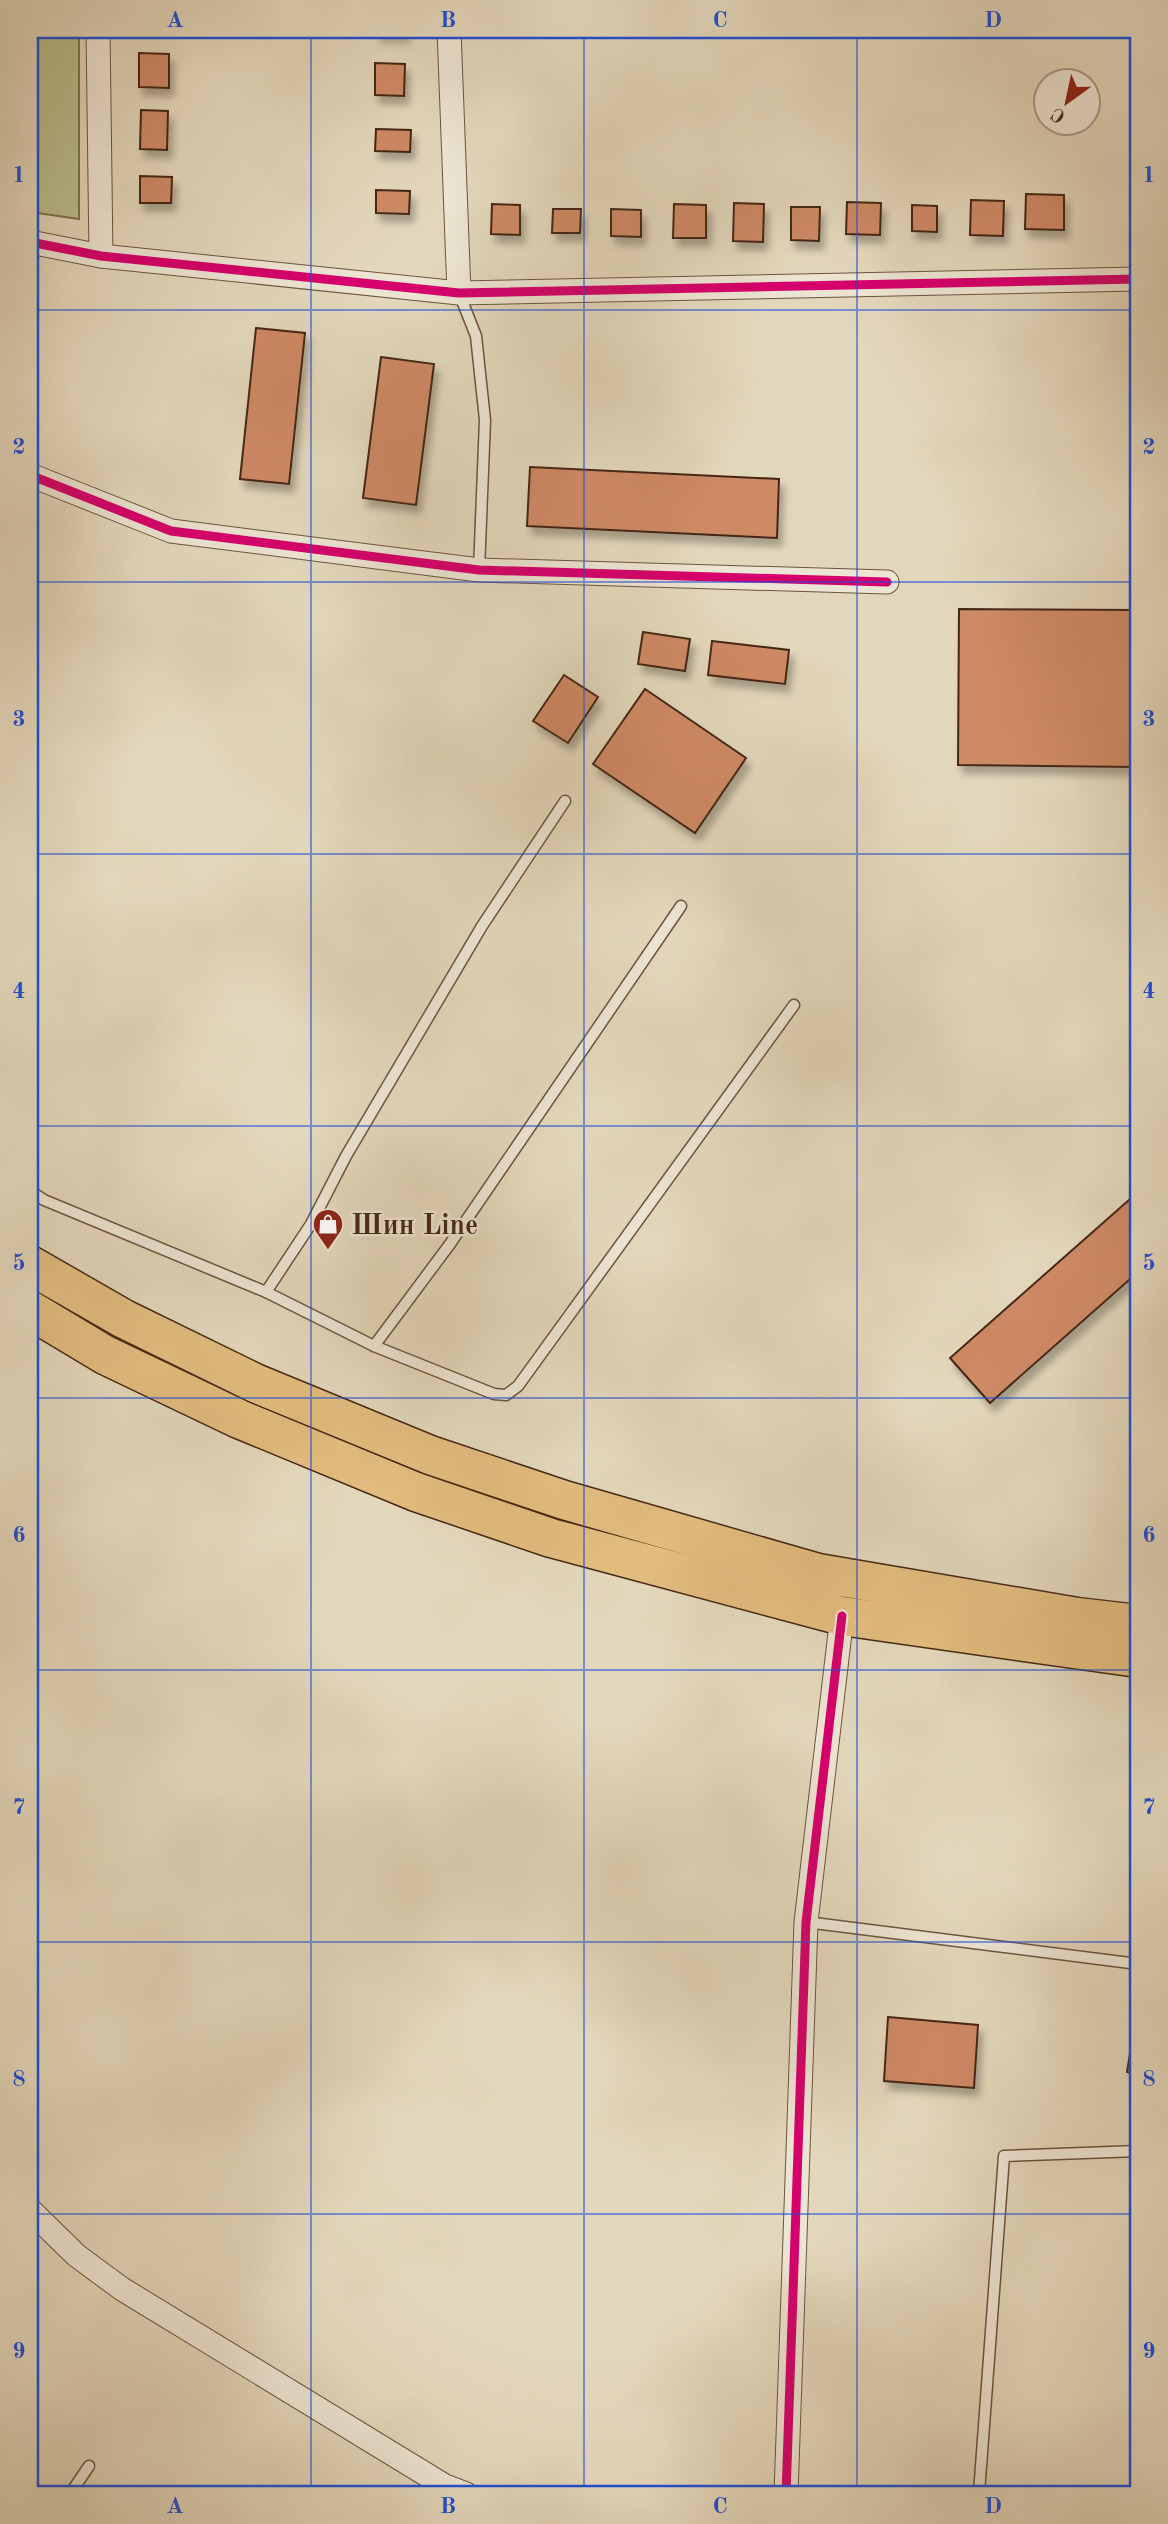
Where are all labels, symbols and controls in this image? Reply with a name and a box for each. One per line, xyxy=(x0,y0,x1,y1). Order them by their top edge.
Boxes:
text: A xyxy=(166,9,184,32)
text: B xyxy=(440,9,456,32)
text: C xyxy=(712,9,728,32)
text: D xyxy=(984,9,1002,32)
north arrow xyxy=(1032,66,1102,136)
text: С xyxy=(1049,103,1070,126)
text: 1 xyxy=(12,164,26,187)
text: 1 xyxy=(1142,164,1156,187)
text: 2 xyxy=(12,436,26,459)
text: 2 xyxy=(1142,436,1156,459)
text: 3 xyxy=(12,708,26,731)
text: 3 xyxy=(1142,708,1156,731)
text: 4 xyxy=(12,980,26,1003)
text: 4 xyxy=(1142,980,1156,1003)
shop icon: Шин Line xyxy=(311,1207,345,1251)
place label: Шин Line xyxy=(351,1213,478,1241)
text: 5 xyxy=(12,1252,26,1275)
text: 5 xyxy=(1142,1252,1156,1275)
text: 6 xyxy=(12,1524,26,1547)
text: 6 xyxy=(1142,1524,1156,1547)
text: 7 xyxy=(12,1796,26,1819)
text: 7 xyxy=(1142,1796,1156,1819)
text: 8 xyxy=(12,2068,26,2091)
text: 8 xyxy=(1142,2068,1156,2091)
text: 9 xyxy=(12,2340,26,2363)
text: 9 xyxy=(1142,2340,1156,2363)
text: A xyxy=(166,2495,184,2518)
text: B xyxy=(440,2495,456,2518)
text: C xyxy=(712,2495,728,2518)
text: D xyxy=(984,2495,1002,2518)

